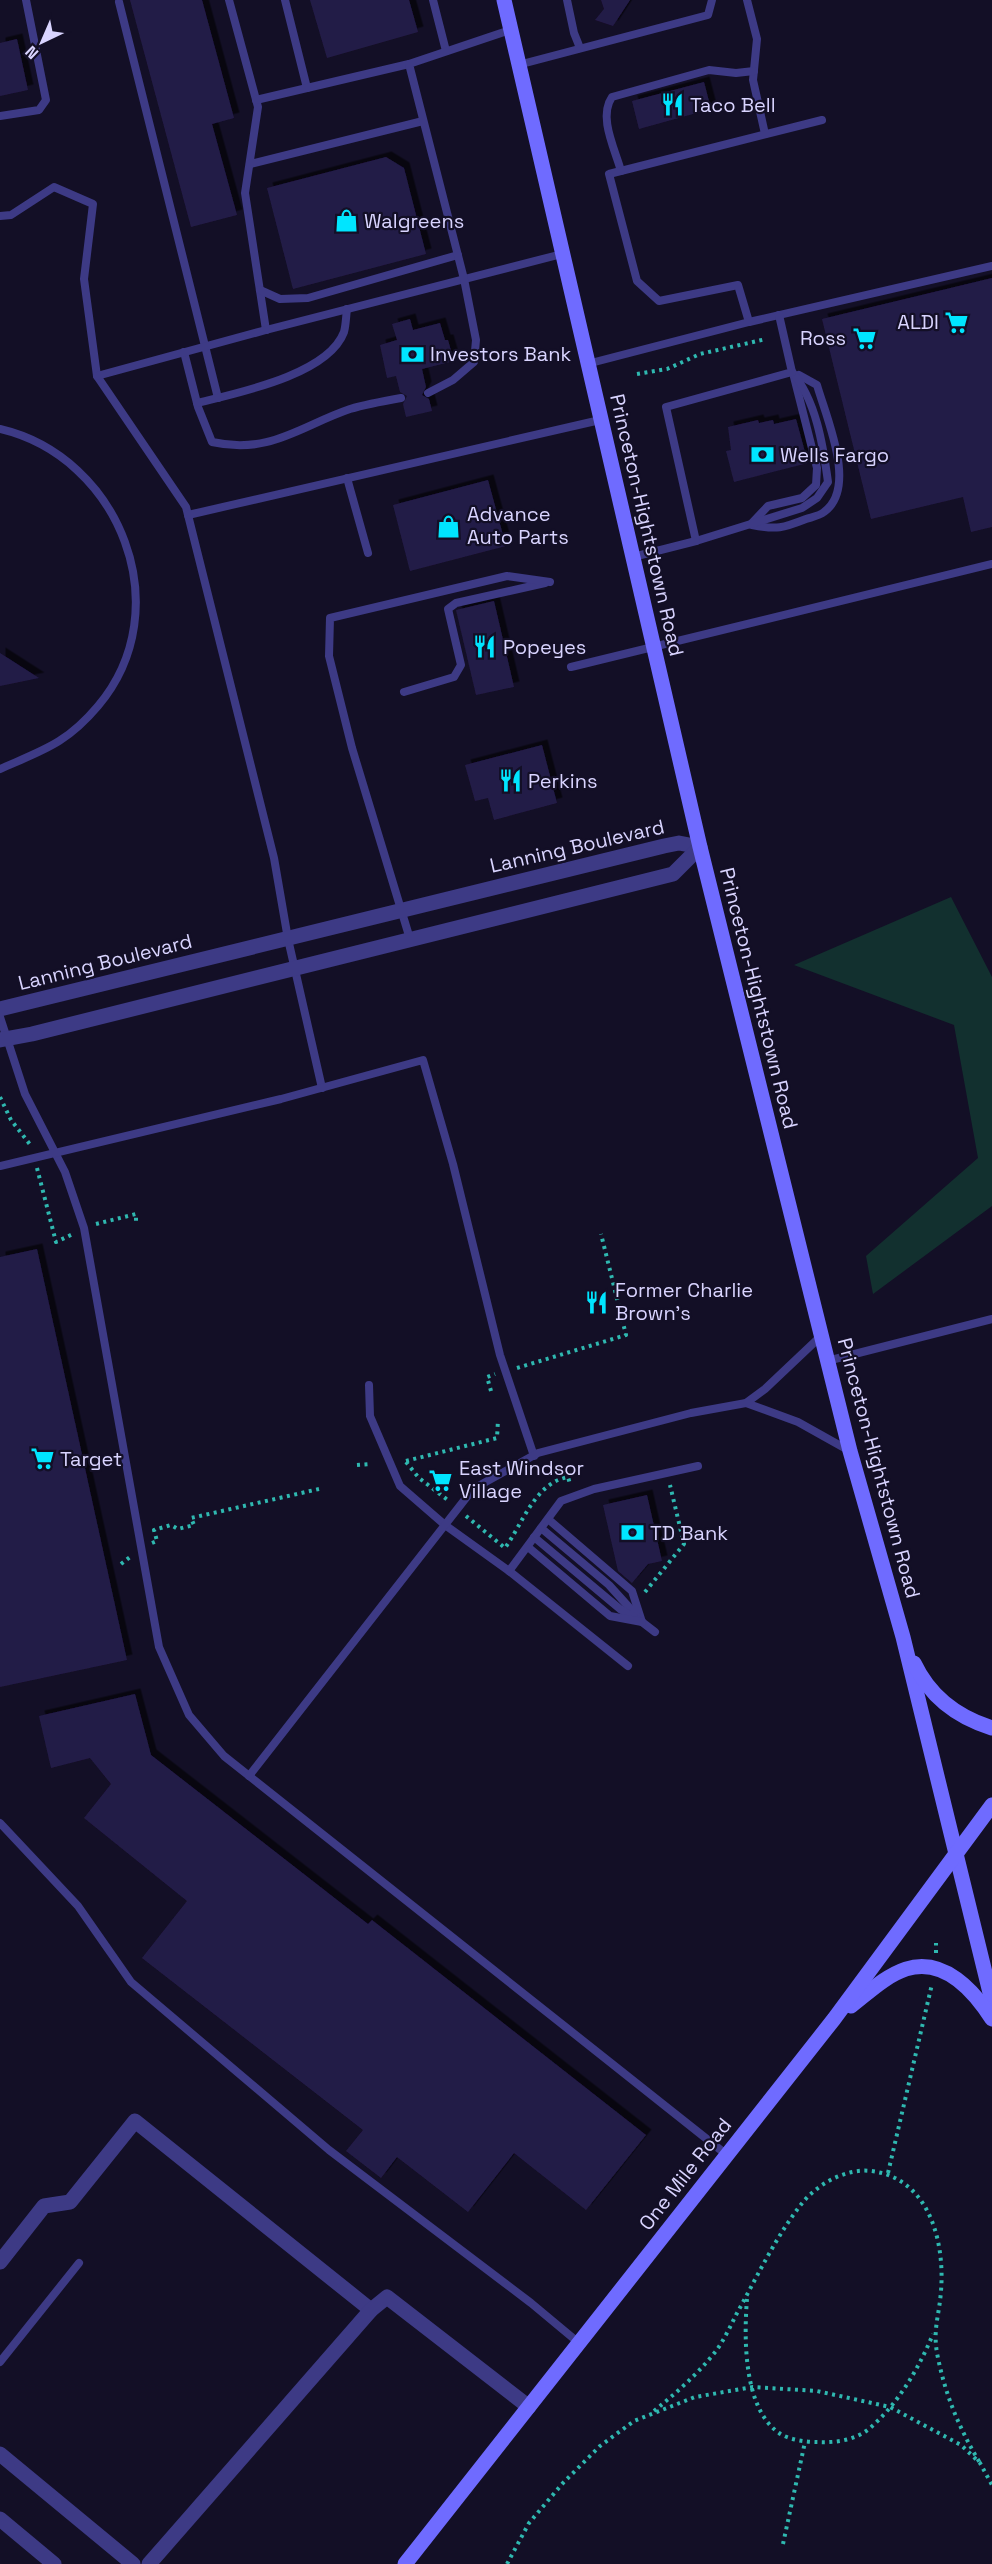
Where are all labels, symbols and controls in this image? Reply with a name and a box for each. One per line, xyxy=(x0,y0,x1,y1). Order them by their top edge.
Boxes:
north arrow xyxy=(12,12,72,72)
text: N xyxy=(21,41,43,64)
restaurant icon: Taco Bell xyxy=(659,92,685,118)
place label: Taco Bell xyxy=(690,92,776,118)
shop icon: Walgreens xyxy=(333,208,359,234)
place label: Walgreens xyxy=(364,208,464,234)
place label: ALDI xyxy=(897,309,939,335)
supermarket icon: ALDI xyxy=(944,309,970,335)
place label: Ross xyxy=(800,325,846,351)
supermarket icon: Ross xyxy=(851,325,877,351)
bank icon: Investors Bank xyxy=(399,341,425,367)
place label: Investors Bank xyxy=(430,341,572,367)
street label: Princeton-Hightstown Road xyxy=(604,391,690,659)
bank icon: Wells Fargo xyxy=(749,442,775,468)
place label: Wells Fargo xyxy=(780,442,889,468)
place label: Advance Auto Parts xyxy=(467,501,569,550)
shop icon: Advance Auto Parts xyxy=(436,513,462,539)
restaurant icon: Popeyes xyxy=(472,634,498,660)
place label: Popeyes xyxy=(503,634,586,660)
restaurant icon: Perkins xyxy=(497,768,523,794)
place label: Perkins xyxy=(528,768,598,794)
street label: Lanning Boulevard xyxy=(487,813,667,879)
street label: Princeton-Hightstown Road xyxy=(714,865,804,1131)
street label: Lanning Boulevard xyxy=(15,928,195,996)
place label: Former Charlie Brown's xyxy=(615,1277,753,1326)
restaurant icon: Former Charlie Brown's xyxy=(584,1289,610,1315)
street label: Princeton-Hightstown Road xyxy=(832,1335,926,1601)
supermarket icon: Target xyxy=(29,1446,55,1472)
place label: Target xyxy=(60,1446,122,1472)
place label: East Windsor Village xyxy=(459,1455,584,1504)
supermarket icon: East Windsor Village xyxy=(428,1467,454,1493)
bank icon: TD Bank xyxy=(619,1520,645,1546)
place label: TD Bank xyxy=(650,1520,728,1546)
street label: One Mile Road xyxy=(633,2112,737,2236)

